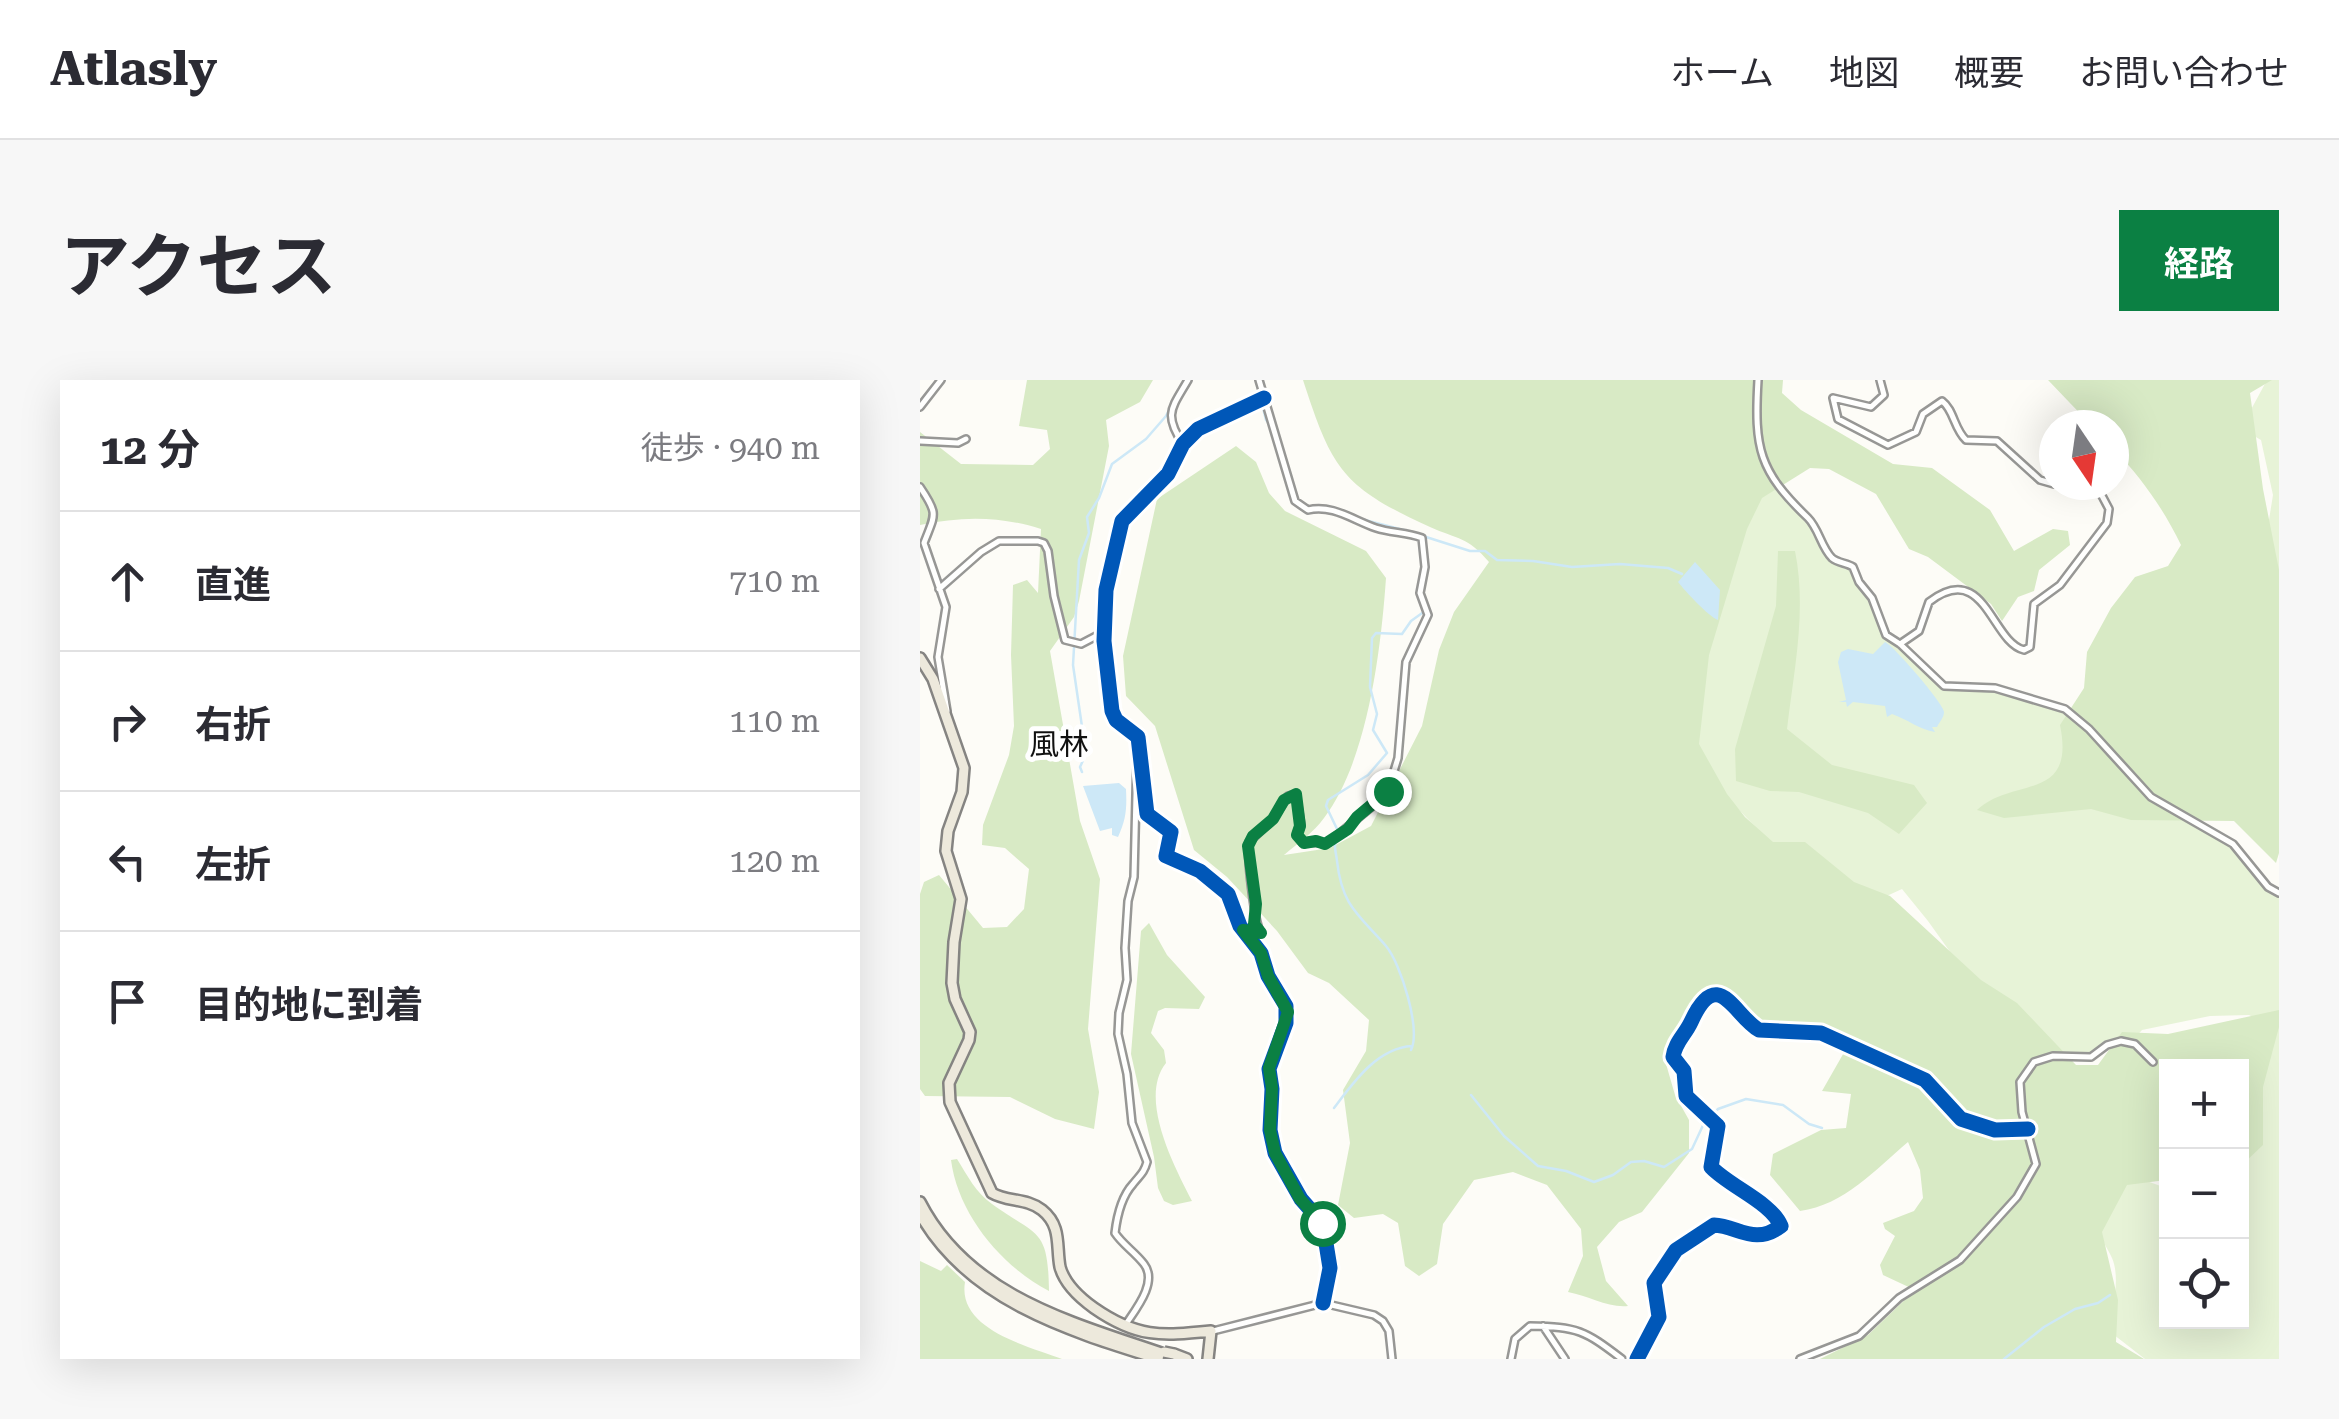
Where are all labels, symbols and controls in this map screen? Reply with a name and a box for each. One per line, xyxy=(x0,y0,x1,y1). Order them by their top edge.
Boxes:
text: Atlasly xyxy=(50,41,217,97)
text: ホーム xyxy=(1670,53,1774,94)
text: 地図 xyxy=(1829,53,1899,94)
text: 概要 xyxy=(1954,53,2024,94)
text: お問い合わせ xyxy=(2079,53,2289,94)
button: 経路 xyxy=(2119,210,2279,311)
text: アクセス xyxy=(60,226,337,308)
north arrow xyxy=(2039,410,2129,500)
text: 12 分 xyxy=(100,425,200,474)
text: 徒歩 · 940 m xyxy=(641,429,820,467)
icon: ahead xyxy=(100,554,155,609)
text: 710 m xyxy=(729,562,820,600)
text: 直進 xyxy=(195,563,271,607)
icon: right xyxy=(100,694,155,749)
text: 110 m xyxy=(729,702,820,740)
text: 右折 xyxy=(195,703,271,747)
district label: 風林 xyxy=(1029,727,1089,762)
route end xyxy=(1366,769,1412,815)
icon: left xyxy=(100,834,155,889)
text: 120 m xyxy=(729,842,820,880)
text: 左折 xyxy=(195,843,271,887)
icon: arrive xyxy=(100,974,155,1029)
text: 目的地に到着 xyxy=(195,983,423,1027)
map controls xyxy=(2159,1059,2249,1329)
button: + xyxy=(2159,1059,2249,1149)
button: − xyxy=(2159,1149,2249,1239)
route start xyxy=(1300,1201,1346,1247)
button: locate xyxy=(2159,1239,2249,1329)

